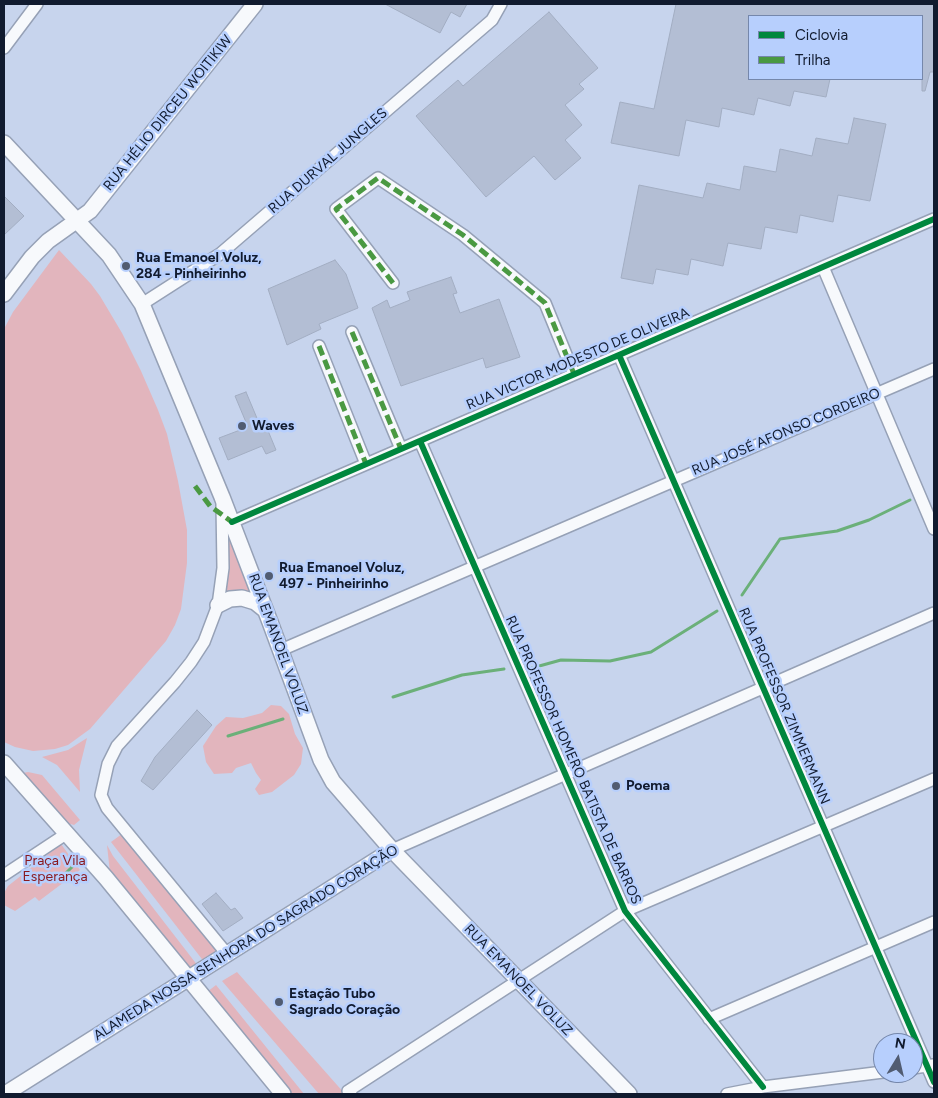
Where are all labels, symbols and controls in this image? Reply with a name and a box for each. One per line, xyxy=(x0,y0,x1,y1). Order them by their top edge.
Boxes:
legend xyxy=(748,15,923,80)
text: Ciclovia xyxy=(795,26,848,44)
street label: RUA HÉLIO DIRCEU WOITIKIW xyxy=(100,32,236,194)
text: Trilha xyxy=(795,51,830,69)
street label: RUA DURVAL JUNGLES xyxy=(265,105,391,217)
place label: Rua Emanoel Voluz, 284 - Pinheirinho xyxy=(136,250,262,282)
marker: Rua Emanoel Voluz, 284 - Pinheirinho xyxy=(120,260,132,272)
street label: RUA VICTOR MODESTO DE OLIVEIRA xyxy=(464,304,692,414)
street label: RUA JOSÉ AFONSO CORDEIRO xyxy=(689,385,883,479)
place label: Waves xyxy=(252,418,294,434)
marker: Waves xyxy=(236,420,248,432)
place label: Rua Emanoel Voluz, 497 - Pinheirinho xyxy=(279,560,405,592)
marker: Rua Emanoel Voluz, 497 - Pinheirinho xyxy=(263,570,275,582)
street label: RUA EMANOEL VOLUZ xyxy=(245,571,311,717)
street label: RUA PROFESSOR ZIMMERMANN xyxy=(735,605,833,807)
street label: RUA PROFESSOR HOMERO BATISTA DE BARROS xyxy=(501,613,645,907)
place label: Poema xyxy=(626,778,670,794)
marker: Poema xyxy=(610,780,622,792)
street label: ALAMEDA NOSSA SENHORA DO SAGRADO CORAÇÃO xyxy=(91,842,401,1044)
park label: Praça Vila Esperança xyxy=(22,853,88,886)
street label: RUA EMANOEL VOLUZ xyxy=(460,921,576,1039)
place label: Estação Tubo Sagrado Coração xyxy=(289,986,400,1019)
marker: Estação Tubo Sagrado Coração xyxy=(273,996,285,1008)
north arrow xyxy=(873,1033,923,1083)
text: N xyxy=(894,1034,907,1053)

